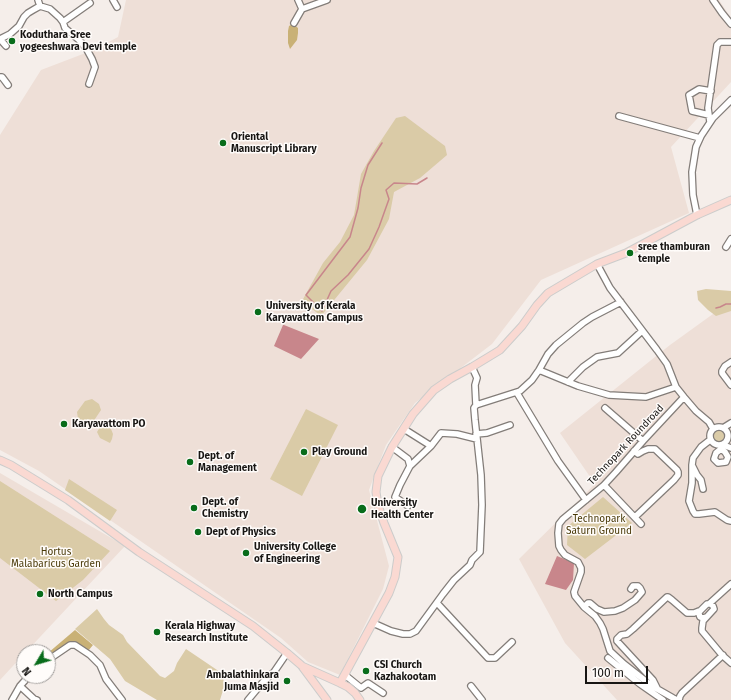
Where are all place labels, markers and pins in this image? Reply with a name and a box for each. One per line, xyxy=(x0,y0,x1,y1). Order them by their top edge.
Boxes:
place label: Koduthara Sree yogeeshwara Devi temple xyxy=(20,29,137,52)
marker: Koduthara Sree yogeeshwara Devi temple xyxy=(7,36,17,46)
place label: Oriental Manuscript Library xyxy=(231,131,317,154)
marker: Oriental Manuscript Library xyxy=(218,138,228,148)
place label: sree thamburan temple xyxy=(638,241,710,264)
marker: sree thamburan temple xyxy=(625,248,635,258)
place label: University of Kerala Karyavattom Campus xyxy=(266,300,363,324)
marker: University of Kerala Karyavattom Campus xyxy=(253,307,263,317)
place label: Karyavattom PO xyxy=(72,418,146,430)
marker: Karyavattom PO xyxy=(59,419,69,429)
place label: Play Ground xyxy=(312,446,367,458)
marker: Play Ground xyxy=(299,447,309,457)
place label: Dept. of Management xyxy=(198,450,257,474)
marker: Dept. of Management xyxy=(185,457,195,467)
place label: Dept. of Chemistry xyxy=(202,496,248,520)
place label: University Health Center xyxy=(371,497,433,520)
marker: Dept. of Chemistry xyxy=(189,503,199,513)
marker: University Health Center xyxy=(356,503,368,515)
place label: Dept of Physics xyxy=(206,526,276,538)
marker: Dept of Physics xyxy=(193,527,203,537)
place label: University College of Engineering xyxy=(254,541,336,564)
marker: University College of Engineering xyxy=(241,548,251,558)
place label: North Campus xyxy=(48,588,113,600)
marker: North Campus xyxy=(35,589,45,599)
place label: Kerala Highway Research Institute xyxy=(165,620,248,644)
marker: Kerala Highway Research Institute xyxy=(152,627,162,637)
place label: CSI Church Kazhakootam xyxy=(374,659,436,682)
marker: CSI Church Kazhakootam xyxy=(361,666,371,676)
place label: Ambalathinkara Juma Masjid xyxy=(207,669,279,692)
marker: Ambalathinkara Juma Masjid xyxy=(282,676,292,686)

